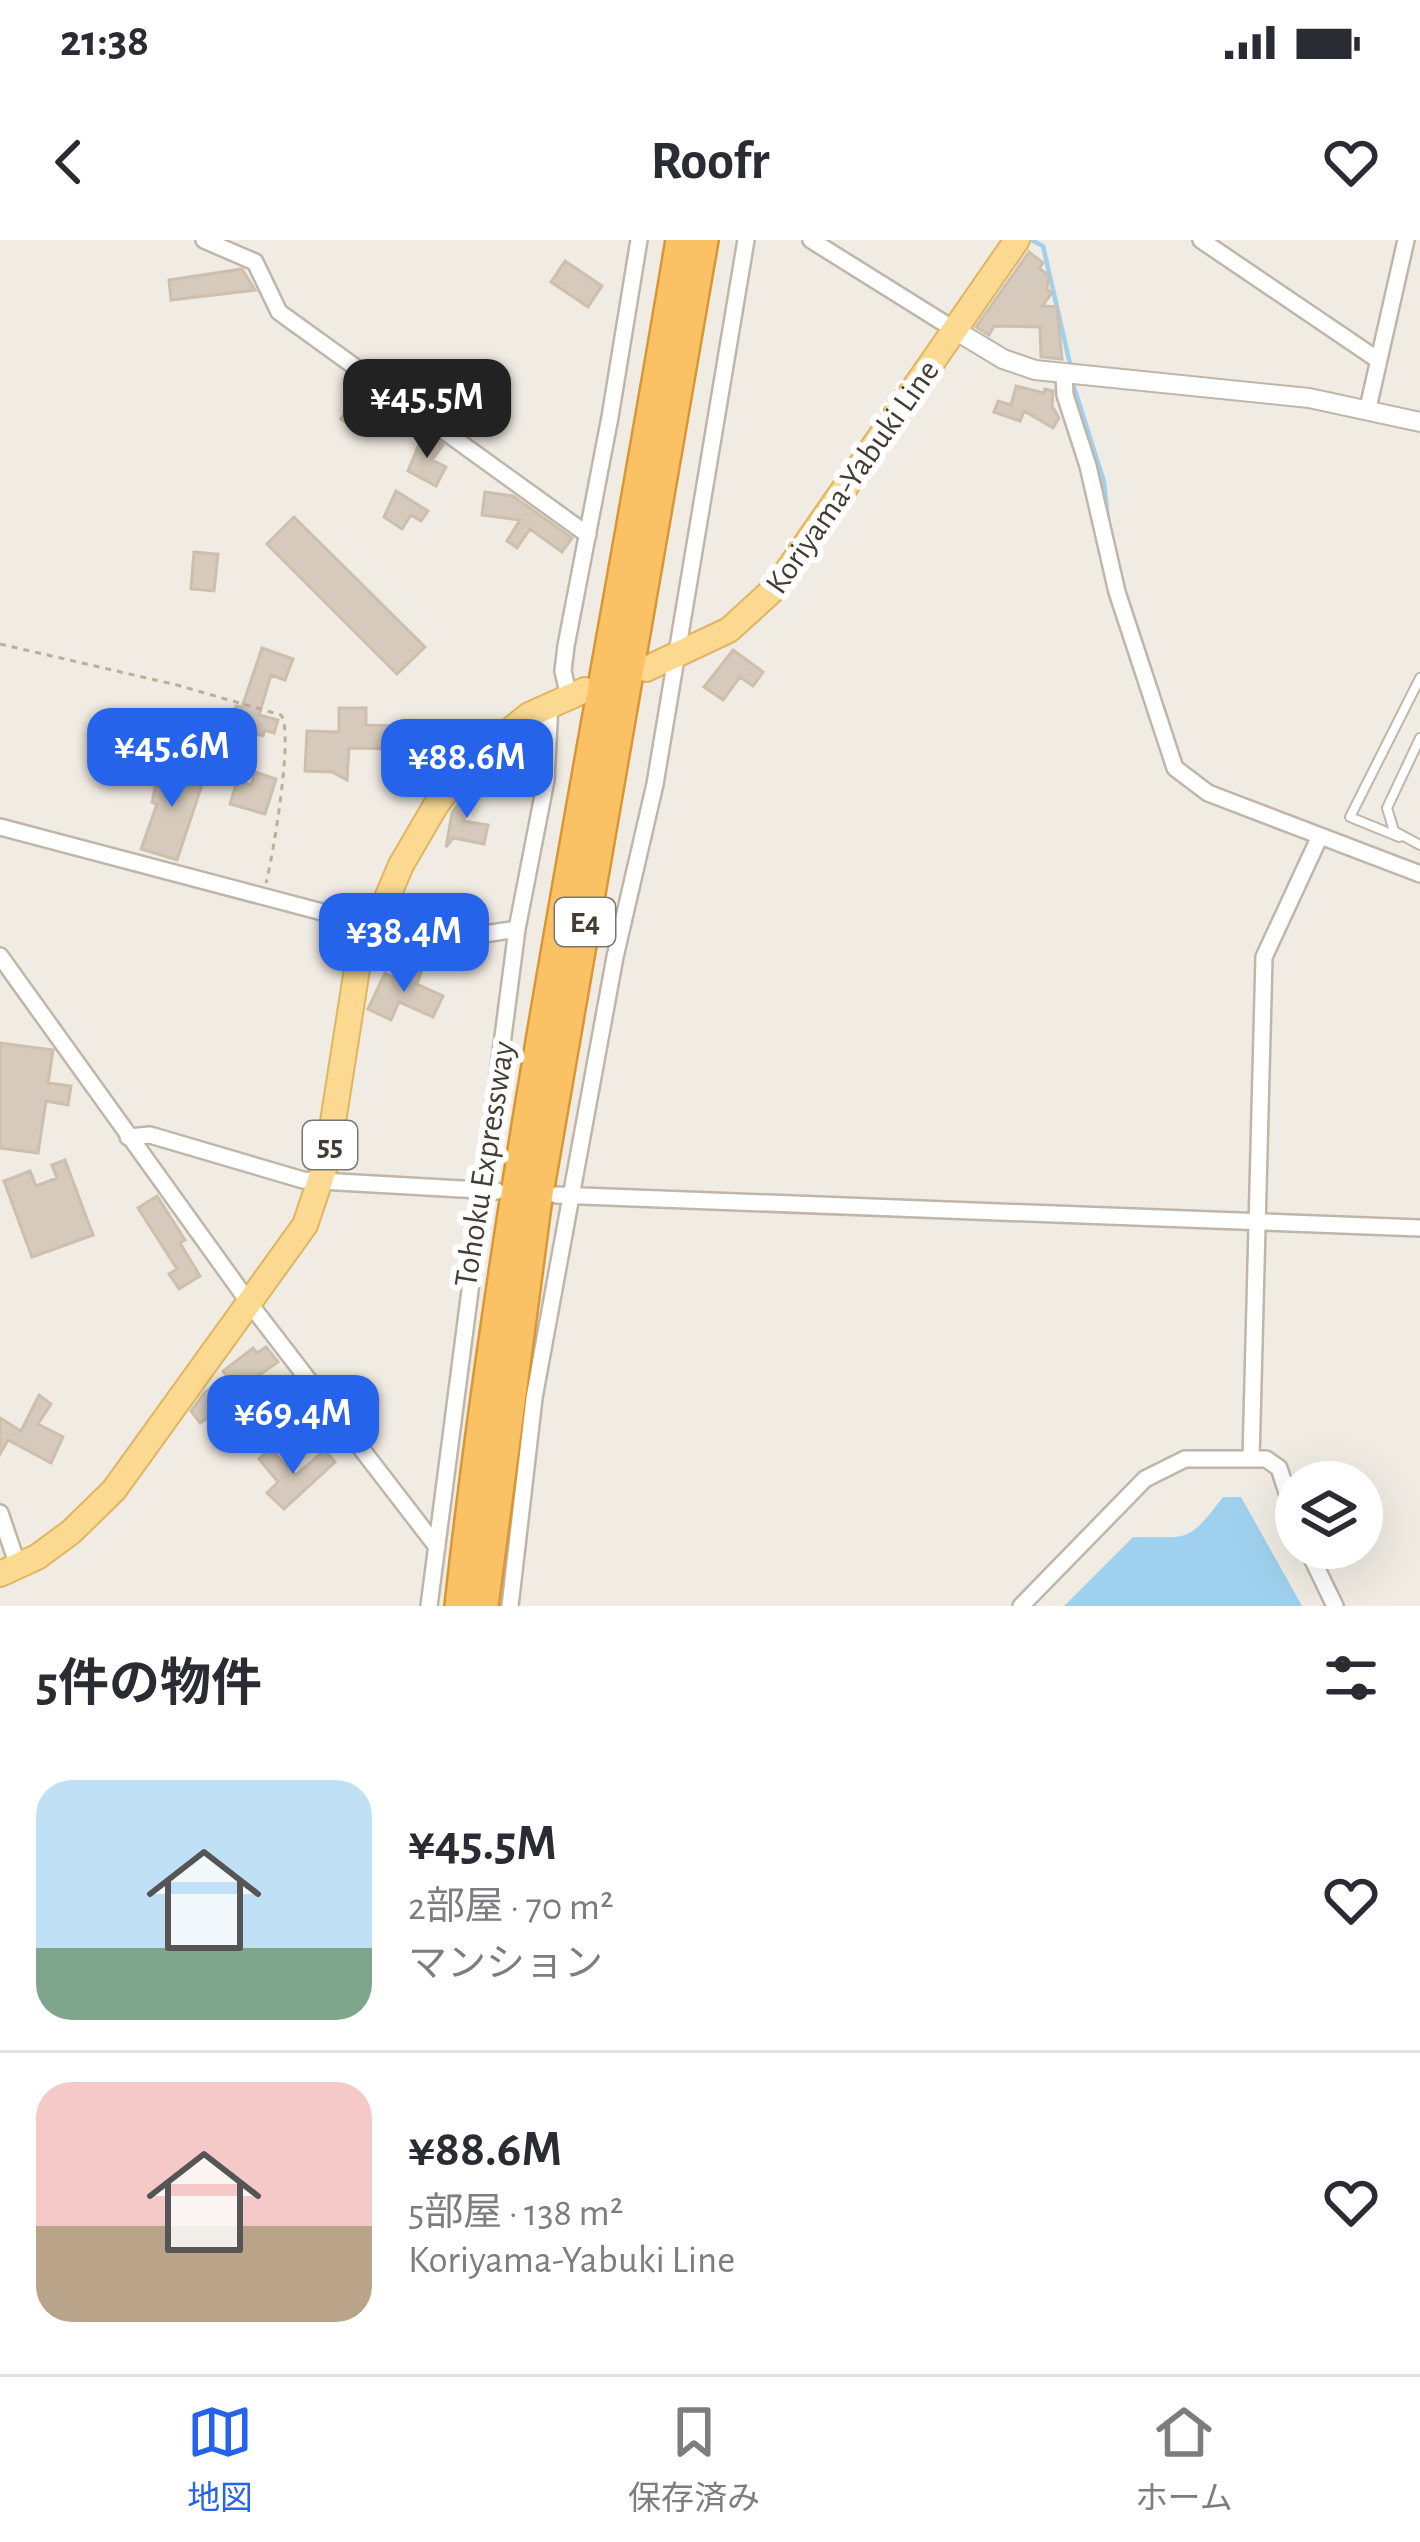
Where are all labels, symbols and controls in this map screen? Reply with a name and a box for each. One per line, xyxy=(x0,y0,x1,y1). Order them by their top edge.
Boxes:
text: 21:38 xyxy=(60,19,149,64)
icon: back xyxy=(36,129,102,195)
icon: heart xyxy=(1318,129,1384,195)
text: Roofr xyxy=(651,135,769,189)
street label: Koriyama-Yabuki Line xyxy=(760,355,946,600)
pin: ¥45.5M xyxy=(329,359,525,461)
text: ¥45.5M xyxy=(370,378,484,417)
pin: ¥45.6M xyxy=(74,708,270,810)
pin: ¥88.6M xyxy=(369,719,565,821)
text: ¥45.6M xyxy=(114,727,230,766)
text: ¥88.6M xyxy=(408,738,526,777)
pin: ¥38.4M xyxy=(306,893,502,995)
road number: E4 xyxy=(555,898,615,946)
text: ¥38.4M xyxy=(346,912,462,951)
street label: Tohoku Expressway xyxy=(450,1039,521,1290)
road number: 55 xyxy=(303,1121,357,1169)
pin: ¥69.4M xyxy=(195,1375,391,1477)
text: ¥69.4M xyxy=(234,1394,352,1433)
map controls xyxy=(1275,1461,1383,1569)
button: layers xyxy=(1275,1461,1383,1569)
icon: filters xyxy=(1318,1645,1384,1711)
text: 5件の物件 xyxy=(36,1659,262,1710)
text: ¥45.5M xyxy=(408,1818,557,1869)
icon: home xyxy=(132,1828,276,1972)
icon: heart xyxy=(1318,1867,1384,1933)
text: 2部屋 · 70 m² xyxy=(408,1888,614,1927)
text: マンション xyxy=(408,1945,603,1984)
text: ¥88.6M xyxy=(408,2124,562,2175)
icon: home xyxy=(132,2130,276,2274)
icon: heart xyxy=(1318,2169,1384,2235)
text: 5部屋 · 138 m² xyxy=(408,2194,623,2233)
text: Koriyama-Yabuki Line xyxy=(408,2241,735,2280)
tab: 地図 xyxy=(187,2399,253,2520)
tab: 保存済み xyxy=(628,2399,760,2520)
tab: ホーム xyxy=(1135,2399,1233,2520)

